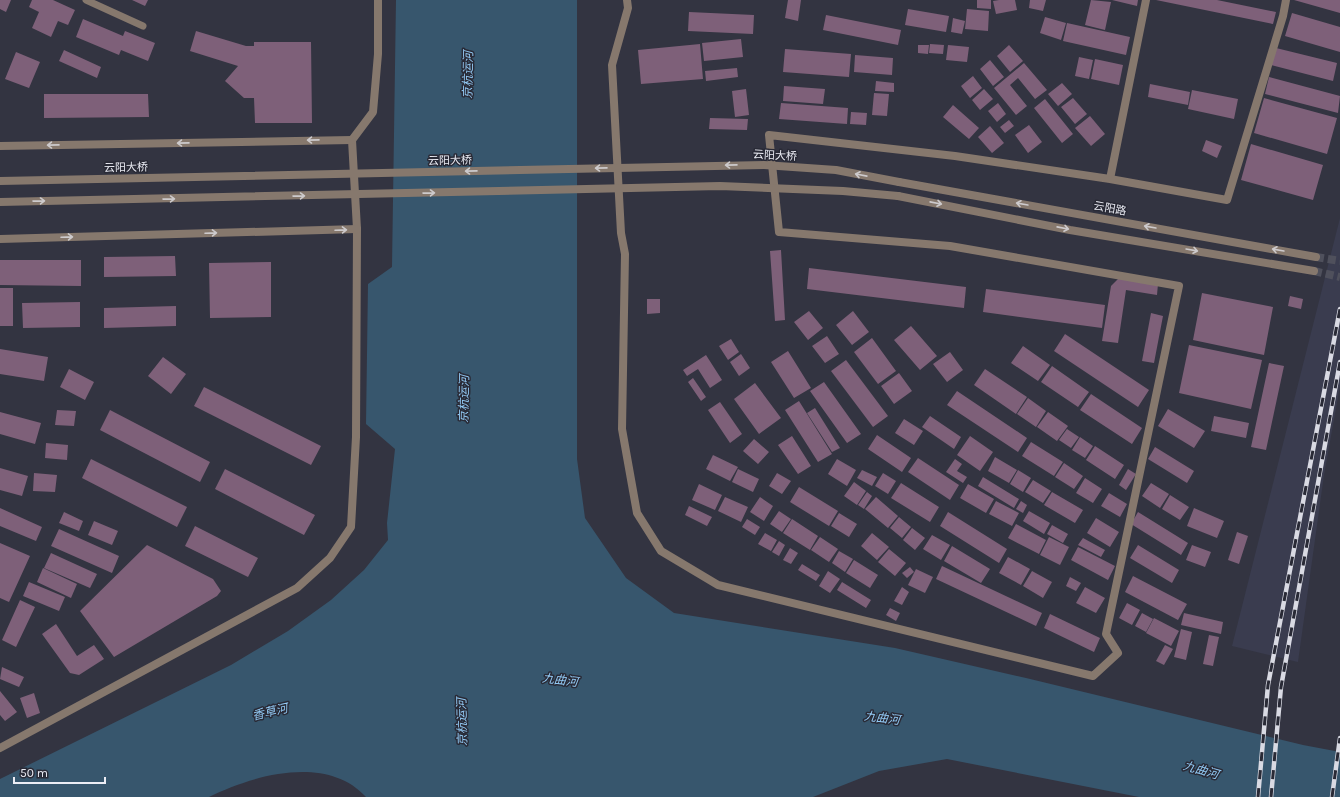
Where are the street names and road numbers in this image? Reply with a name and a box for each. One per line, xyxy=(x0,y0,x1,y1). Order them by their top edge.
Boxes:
street label: 云阳大桥 xyxy=(753,148,797,163)
street label: 云阳大桥 xyxy=(428,154,472,167)
street label: 云阳大桥 xyxy=(104,161,148,174)
street label: 云阳路 xyxy=(1093,199,1127,218)

